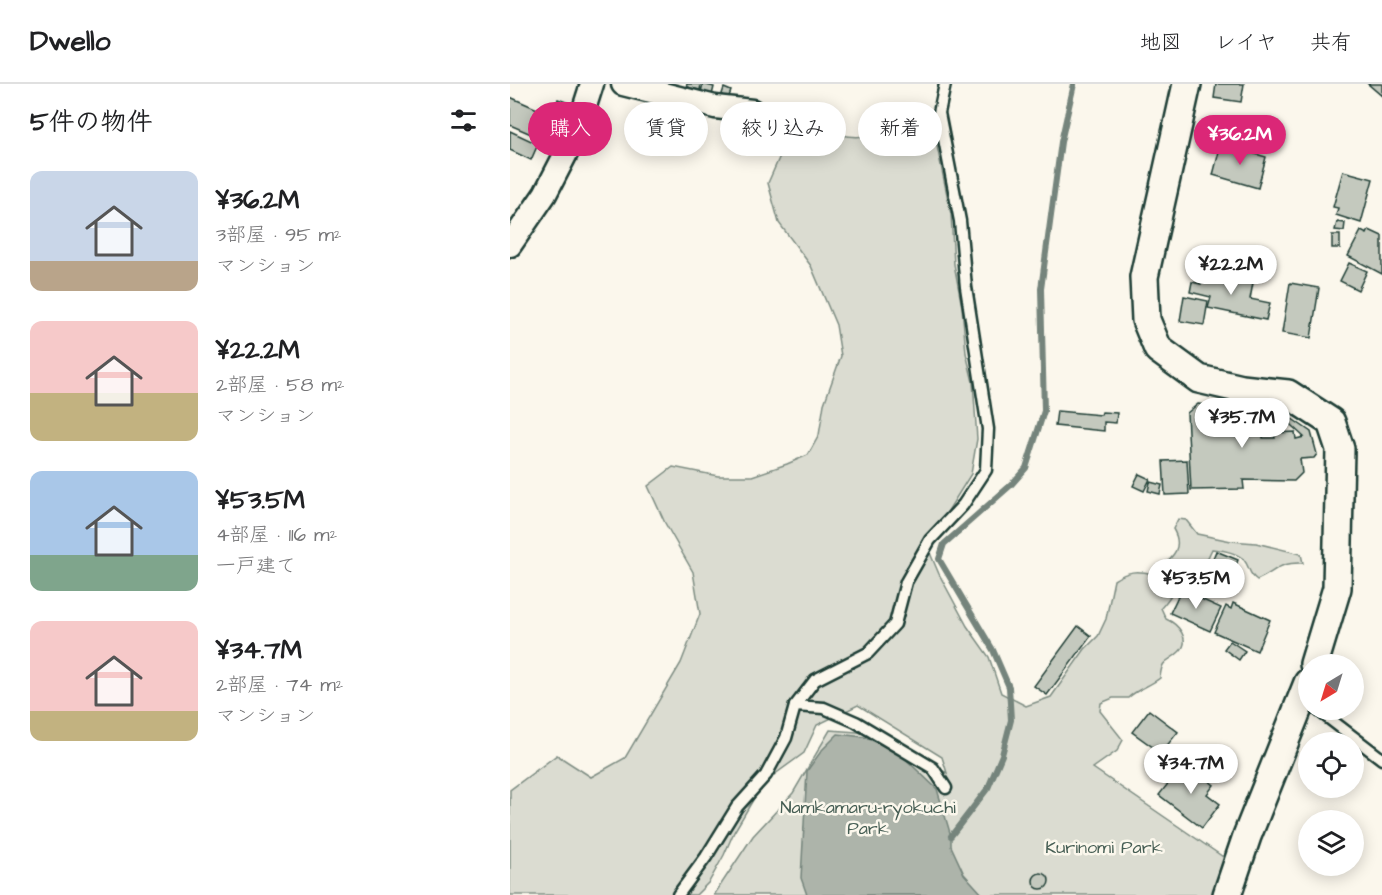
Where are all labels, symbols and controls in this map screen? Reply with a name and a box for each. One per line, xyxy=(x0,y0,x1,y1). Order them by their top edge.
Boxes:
text: Dwello xyxy=(30,22,111,61)
text: 地図 xyxy=(1140,28,1182,57)
text: レイヤ xyxy=(1215,28,1277,57)
text: 共有 xyxy=(1310,28,1352,57)
chip: 購入 xyxy=(528,102,612,156)
chip: 賃貸 xyxy=(624,102,708,156)
chip: 絞り込み xyxy=(720,102,846,156)
chip: 新着 xyxy=(858,102,942,156)
text: 5件の物件 xyxy=(30,104,152,140)
icon: filters xyxy=(447,104,480,137)
pin: ¥36.2M xyxy=(1191,115,1289,166)
text: ¥36.2M xyxy=(1208,120,1272,148)
text: ¥36.2M xyxy=(216,182,299,218)
icon: home xyxy=(78,195,150,267)
text: 3部屋 · 95 m² xyxy=(216,221,342,249)
pin: ¥22.2M xyxy=(1182,245,1280,296)
text: ¥22.2M xyxy=(1199,250,1263,278)
text: マンション xyxy=(216,252,315,280)
text: ¥22.2M xyxy=(216,332,300,368)
icon: home xyxy=(78,345,150,417)
text: 2部屋 · 58 m² xyxy=(216,371,344,399)
pin: ¥35.7M xyxy=(1193,398,1291,449)
text: マンション xyxy=(216,402,315,430)
text: ¥35.7M xyxy=(1209,403,1275,431)
text: ¥53.5M xyxy=(216,482,305,518)
icon: home xyxy=(78,495,150,567)
text: 4部屋 · 116 m² xyxy=(216,521,337,549)
text: 一戸建て xyxy=(216,552,296,580)
pin: ¥53.5M xyxy=(1147,559,1245,610)
text: ¥53.5M xyxy=(1162,564,1230,592)
text: ¥34.7M xyxy=(216,632,302,668)
icon: home xyxy=(78,645,150,717)
north arrow xyxy=(1298,654,1364,720)
map controls xyxy=(1298,654,1364,876)
text: 2部屋 · 74 m² xyxy=(216,671,343,699)
text: マンション xyxy=(216,702,315,730)
button: locate xyxy=(1298,732,1364,798)
pin: ¥34.7M xyxy=(1142,744,1240,795)
text: ¥34.7M xyxy=(1158,749,1224,777)
park label: Namkamaru-ryokuchi Park xyxy=(780,795,956,841)
button: layers xyxy=(1298,810,1364,876)
park label: Kurinomi Park xyxy=(1045,835,1163,860)

